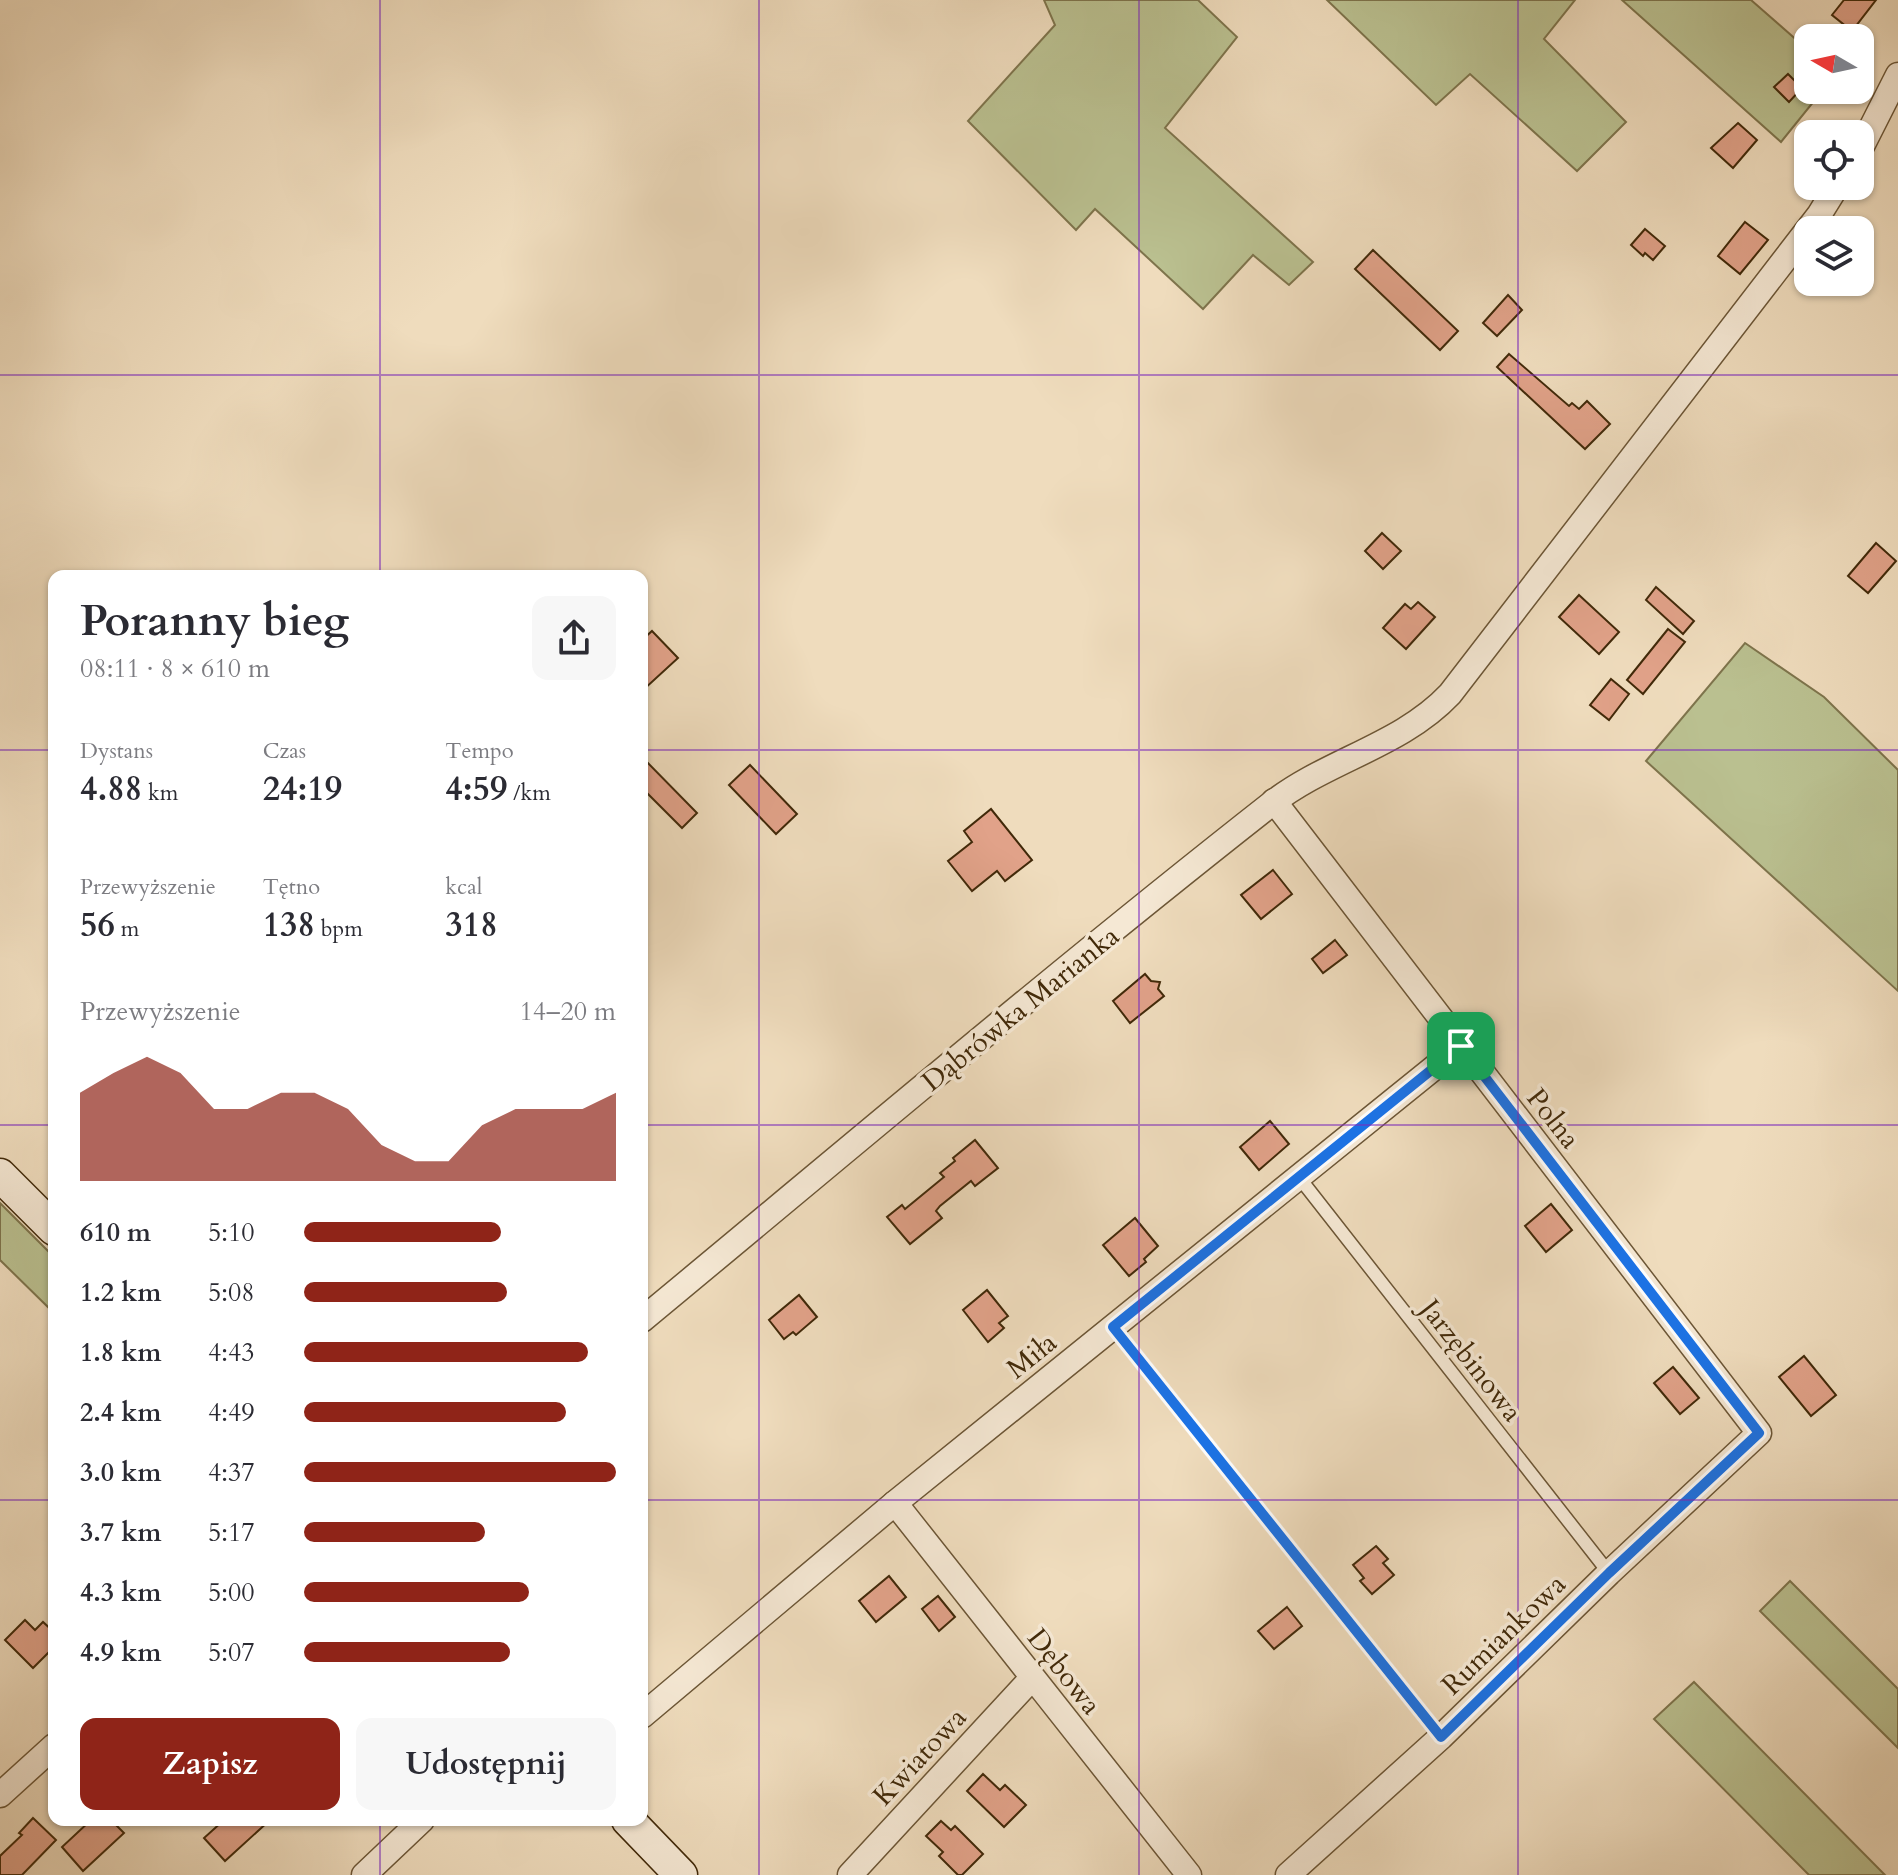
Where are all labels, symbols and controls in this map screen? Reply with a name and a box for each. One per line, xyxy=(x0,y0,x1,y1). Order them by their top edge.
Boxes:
north arrow xyxy=(1794,24,1874,104)
map controls xyxy=(1794,24,1874,296)
button: locate xyxy=(1794,120,1874,200)
button: layers xyxy=(1794,216,1874,296)
text: Poranny bieg xyxy=(80,591,349,651)
button: share xyxy=(532,596,616,680)
text: 08:11 · 8 × 610 m xyxy=(80,651,270,686)
text: Dystans xyxy=(80,736,153,766)
text: Czas xyxy=(263,736,306,766)
text: Tempo xyxy=(445,736,514,766)
text: 4.88 xyxy=(80,766,142,812)
text: 24:19 xyxy=(263,766,342,812)
text: 4:59 xyxy=(445,766,507,812)
text: km xyxy=(142,778,178,808)
text: /km xyxy=(507,778,551,808)
text: Przewyższenie xyxy=(80,872,216,902)
text: Tętno xyxy=(263,872,320,902)
text: kcal xyxy=(445,872,482,902)
text: 56 xyxy=(80,902,115,948)
text: 138 xyxy=(263,902,315,948)
text: 318 xyxy=(445,902,498,948)
text: m xyxy=(115,914,139,944)
text: bpm xyxy=(315,914,363,944)
street label: Dąbrówka Marianka xyxy=(914,917,1127,1100)
text: Przewyższenie xyxy=(80,994,241,1029)
text: 14–20 m xyxy=(519,994,616,1029)
pin xyxy=(1427,1012,1495,1080)
icon: arrive xyxy=(1439,1024,1483,1068)
street label: Polna xyxy=(1518,1081,1589,1157)
text: 610 m xyxy=(80,1215,151,1250)
text: 5:10 xyxy=(208,1215,255,1250)
text: 1.2 km xyxy=(80,1275,161,1310)
text: 5:08 xyxy=(208,1275,255,1310)
street label: Jarzębinowa xyxy=(1409,1288,1531,1430)
street label: Miła xyxy=(999,1324,1065,1388)
text: 1.8 km xyxy=(80,1335,161,1370)
text: 4:43 xyxy=(208,1335,255,1370)
text: 2.4 km xyxy=(80,1395,161,1430)
text: 4:49 xyxy=(208,1395,255,1430)
text: 3.0 km xyxy=(80,1455,161,1490)
text: 4:37 xyxy=(208,1455,255,1490)
text: 3.7 km xyxy=(80,1515,161,1550)
text: 5:17 xyxy=(208,1515,255,1550)
street label: Rumiankowa xyxy=(1433,1566,1574,1704)
text: 4.3 km xyxy=(80,1575,161,1610)
text: 5:00 xyxy=(208,1575,255,1610)
street label: Dębowa xyxy=(1018,1620,1110,1723)
text: 4.9 km xyxy=(80,1635,161,1670)
text: 5:07 xyxy=(208,1635,255,1670)
street label: Kwiatowa xyxy=(864,1699,975,1814)
button: Zapisz xyxy=(80,1718,340,1810)
button: Udostępnij xyxy=(356,1718,616,1810)

